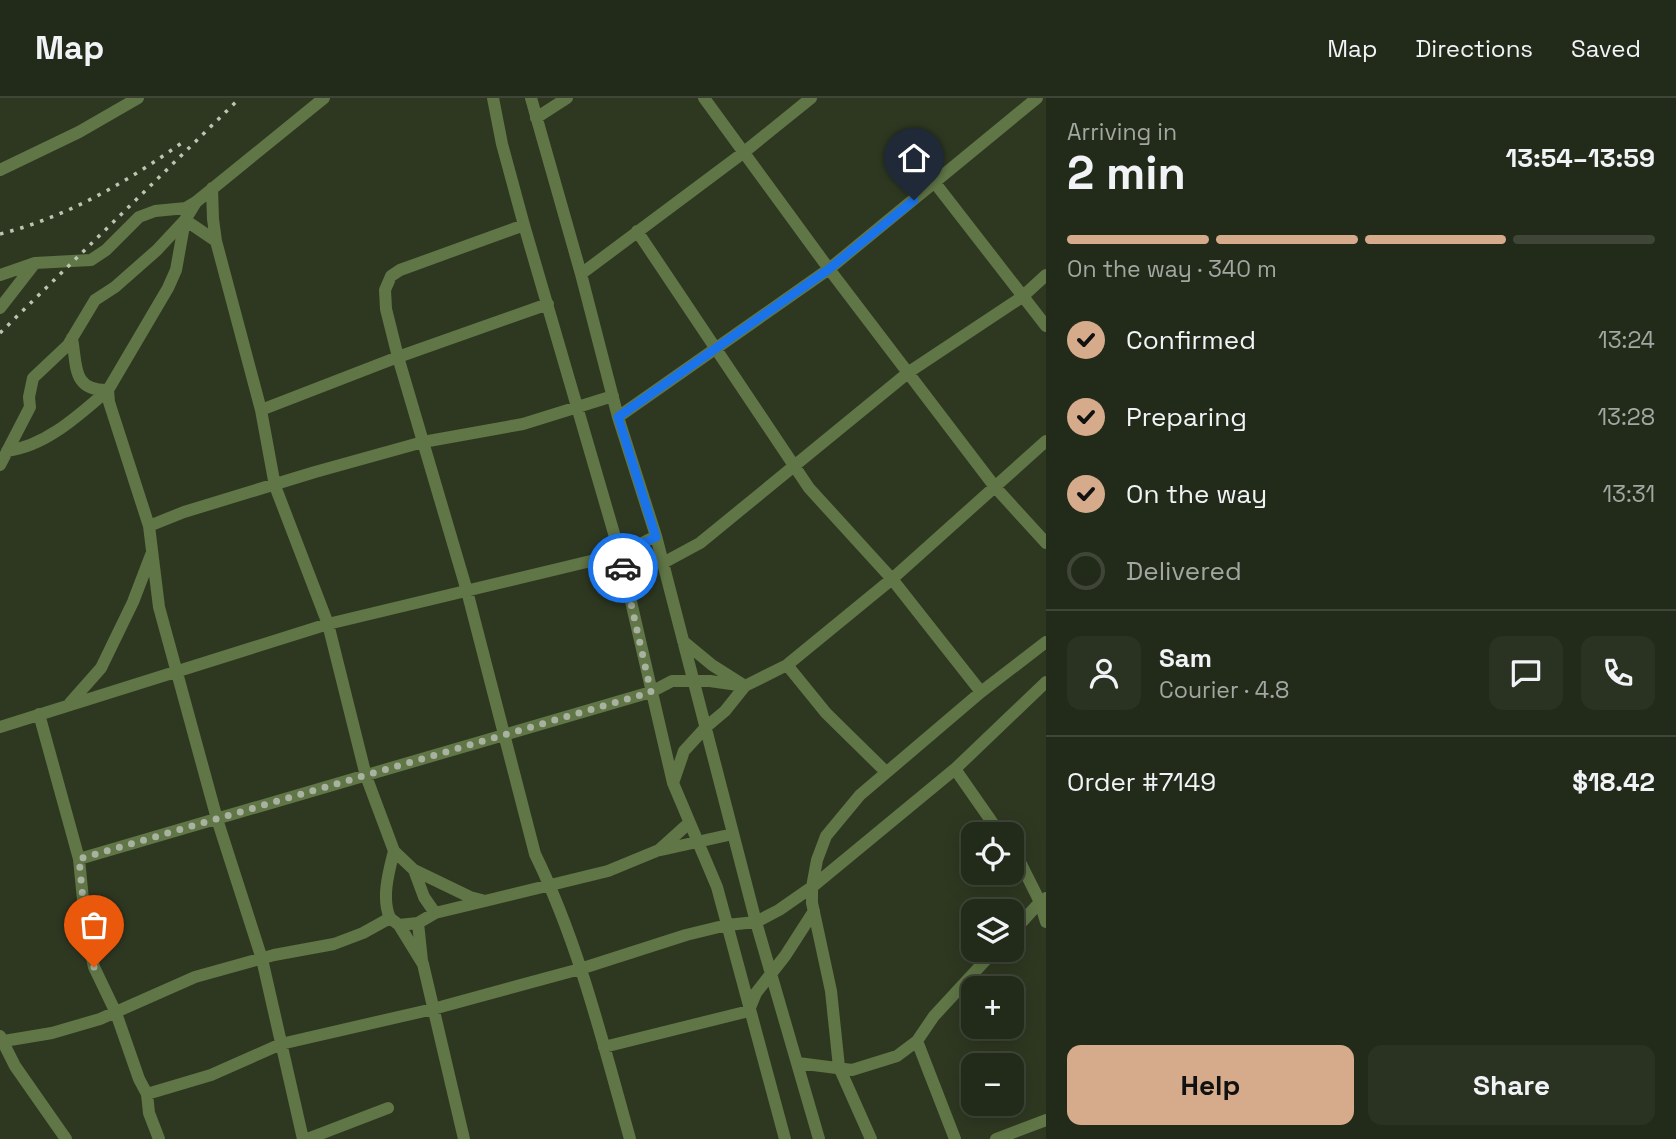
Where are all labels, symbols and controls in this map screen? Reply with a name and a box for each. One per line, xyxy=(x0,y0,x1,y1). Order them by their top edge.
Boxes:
text: Map xyxy=(35,27,104,69)
text: Map xyxy=(1327,33,1377,64)
text: Directions xyxy=(1415,33,1533,64)
text: Saved xyxy=(1571,33,1641,64)
text: Arriving in xyxy=(1067,117,1177,147)
pin xyxy=(884,128,944,200)
icon: home xyxy=(895,139,933,177)
text: 13:54–13:59 xyxy=(1505,141,1655,175)
text: 2 min xyxy=(1067,144,1186,202)
text: On the way · 340 m xyxy=(1067,254,1277,284)
icon: check xyxy=(1067,321,1105,359)
text: Confirmed xyxy=(1126,323,1256,357)
text: 13:24 xyxy=(1598,325,1655,355)
icon: check xyxy=(1067,398,1105,436)
text: Preparing xyxy=(1126,400,1247,434)
text: 13:28 xyxy=(1597,402,1655,432)
icon: check xyxy=(1067,475,1105,513)
text: On the way xyxy=(1126,477,1267,511)
text: 13:31 xyxy=(1603,479,1655,509)
courier xyxy=(588,533,658,603)
icon: car xyxy=(604,549,642,587)
text: Delivered xyxy=(1126,554,1242,588)
button: person xyxy=(1067,636,1141,710)
button: chat xyxy=(1489,636,1563,710)
button: phone xyxy=(1581,636,1655,710)
text: Sam xyxy=(1159,641,1212,675)
text: Courier · 4.8 xyxy=(1159,675,1289,705)
text: Order #7149 xyxy=(1067,765,1216,799)
text: $18.42 xyxy=(1572,765,1655,799)
map controls xyxy=(961,822,1024,1116)
button: locate xyxy=(961,822,1024,885)
pin xyxy=(64,895,124,967)
button: layers xyxy=(961,899,1024,962)
icon: bag xyxy=(75,906,113,944)
button: + xyxy=(961,976,1024,1039)
button: Help xyxy=(1067,1045,1354,1125)
button: Share xyxy=(1368,1045,1655,1125)
button: − xyxy=(961,1053,1024,1116)

